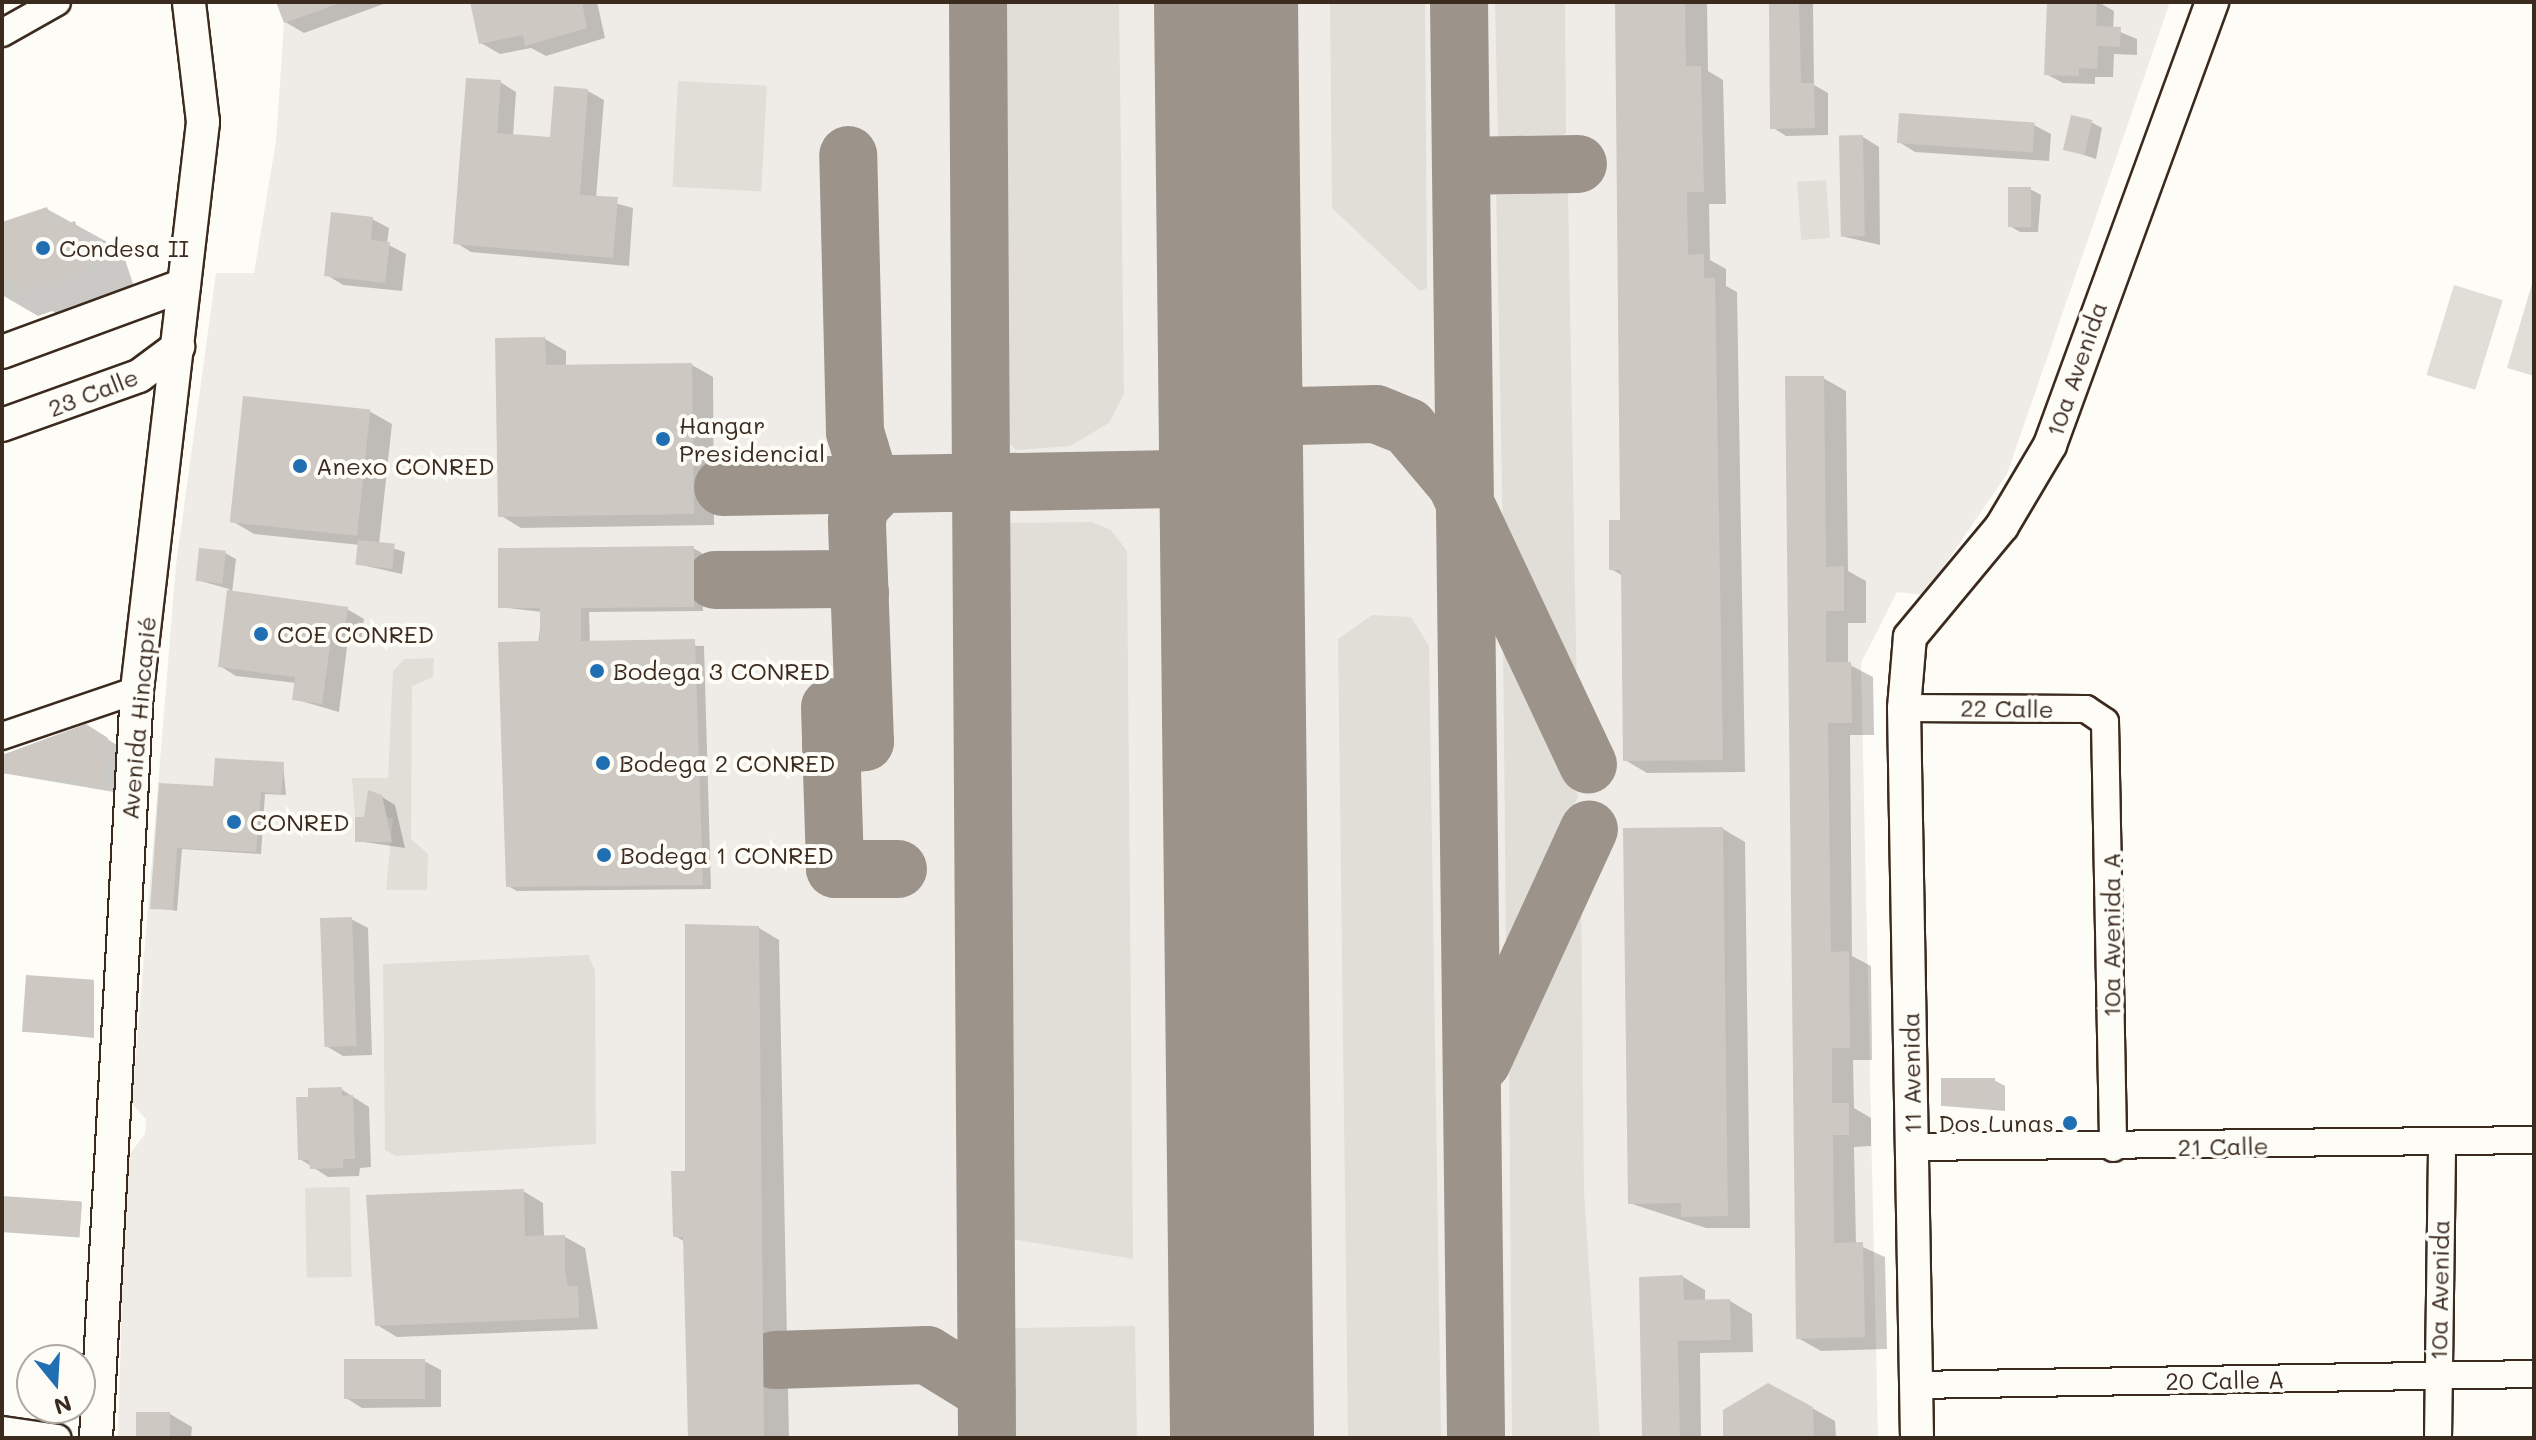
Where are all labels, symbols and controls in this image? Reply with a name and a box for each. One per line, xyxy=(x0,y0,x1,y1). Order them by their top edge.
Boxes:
place label: Condesa II xyxy=(59,234,189,262)
marker: Condesa II xyxy=(34,239,52,257)
street label: 10a Avenida xyxy=(2039,298,2113,440)
street label: 23 Calle xyxy=(44,362,142,422)
place label: Hangar Presidencial xyxy=(679,411,825,467)
marker: Hangar Presidencial xyxy=(654,430,672,448)
place label: Anexo CONRED xyxy=(316,452,494,480)
marker: Anexo CONRED xyxy=(291,457,309,475)
street label: Avenida Hincapié xyxy=(115,615,161,821)
place label: COE CONRED xyxy=(277,620,434,648)
marker: COE CONRED xyxy=(252,625,270,643)
place label: Bodega 3 CONRED xyxy=(613,657,830,685)
marker: Bodega 3 CONRED xyxy=(588,662,606,680)
street label: 22 Calle xyxy=(1960,693,2054,723)
place label: Bodega 2 CONRED xyxy=(619,749,835,777)
marker: Bodega 2 CONRED xyxy=(594,754,612,772)
place label: CONRED xyxy=(250,808,349,836)
marker: CONRED xyxy=(225,813,243,831)
place label: Bodega 1 CONRED xyxy=(620,841,834,869)
marker: Bodega 1 CONRED xyxy=(595,846,613,864)
street label: 10a Avenida A xyxy=(2097,852,2125,1018)
street label: 11 Avenida xyxy=(1896,1012,1926,1134)
place label: Dos Lunas xyxy=(1938,1109,2054,1137)
marker: Dos Lunas xyxy=(2061,1114,2079,1132)
street label: 21 Calle xyxy=(2177,1131,2269,1161)
street label: 10a Avenida xyxy=(2423,1219,2455,1361)
north arrow xyxy=(16,1344,96,1424)
street label: 20 Calle A xyxy=(2165,1365,2285,1395)
text: N xyxy=(51,1389,75,1422)

